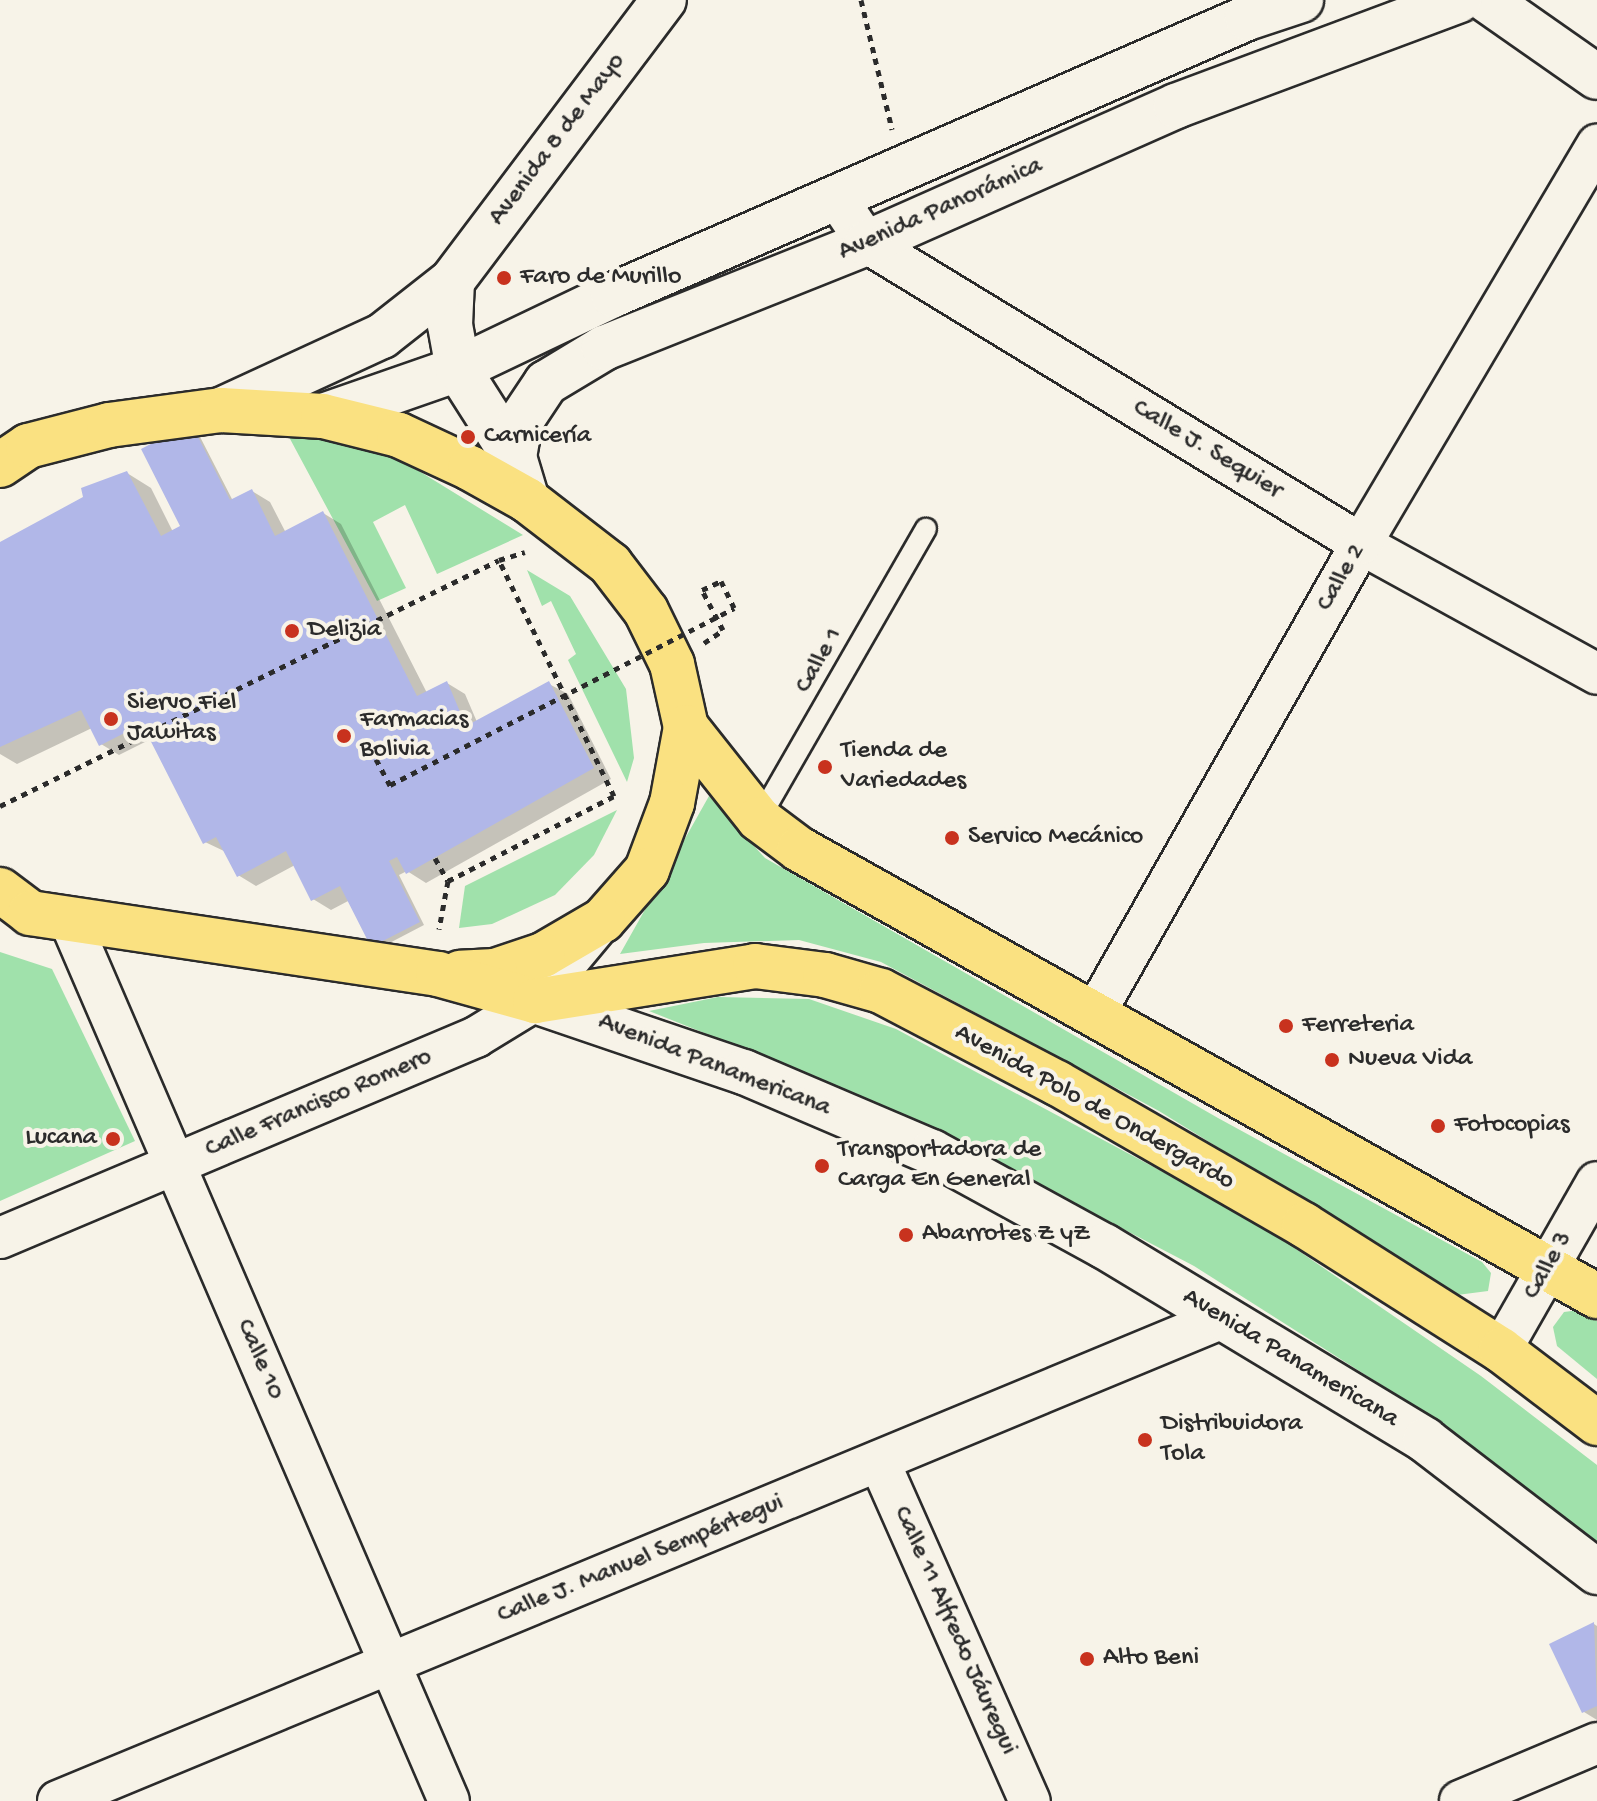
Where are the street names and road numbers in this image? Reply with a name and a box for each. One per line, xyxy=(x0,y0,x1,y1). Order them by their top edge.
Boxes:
street label: Avenida 8 de Mayo xyxy=(483,48,633,232)
street label: Avenida Panorámica xyxy=(834,151,1048,269)
street label: Calle J. Sequier xyxy=(1126,393,1288,507)
street label: Calle 2 xyxy=(1310,539,1374,617)
street label: Calle 1 xyxy=(789,623,851,699)
street label: Avenida Panamericana xyxy=(593,1007,835,1125)
street label: Avenida Polo de Ondergardo xyxy=(949,1018,1239,1198)
street label: Calle Francisco Romero xyxy=(201,1042,437,1166)
street label: Calle 3 xyxy=(1517,1227,1581,1305)
street label: Avenida Panamericana xyxy=(1176,1282,1404,1436)
street label: Calle 10 xyxy=(228,1315,290,1405)
street label: Calle J. Manuel Sempértegui xyxy=(493,1488,789,1632)
street label: Calle 11 Alfredo Jáuregui xyxy=(885,1502,1023,1760)

